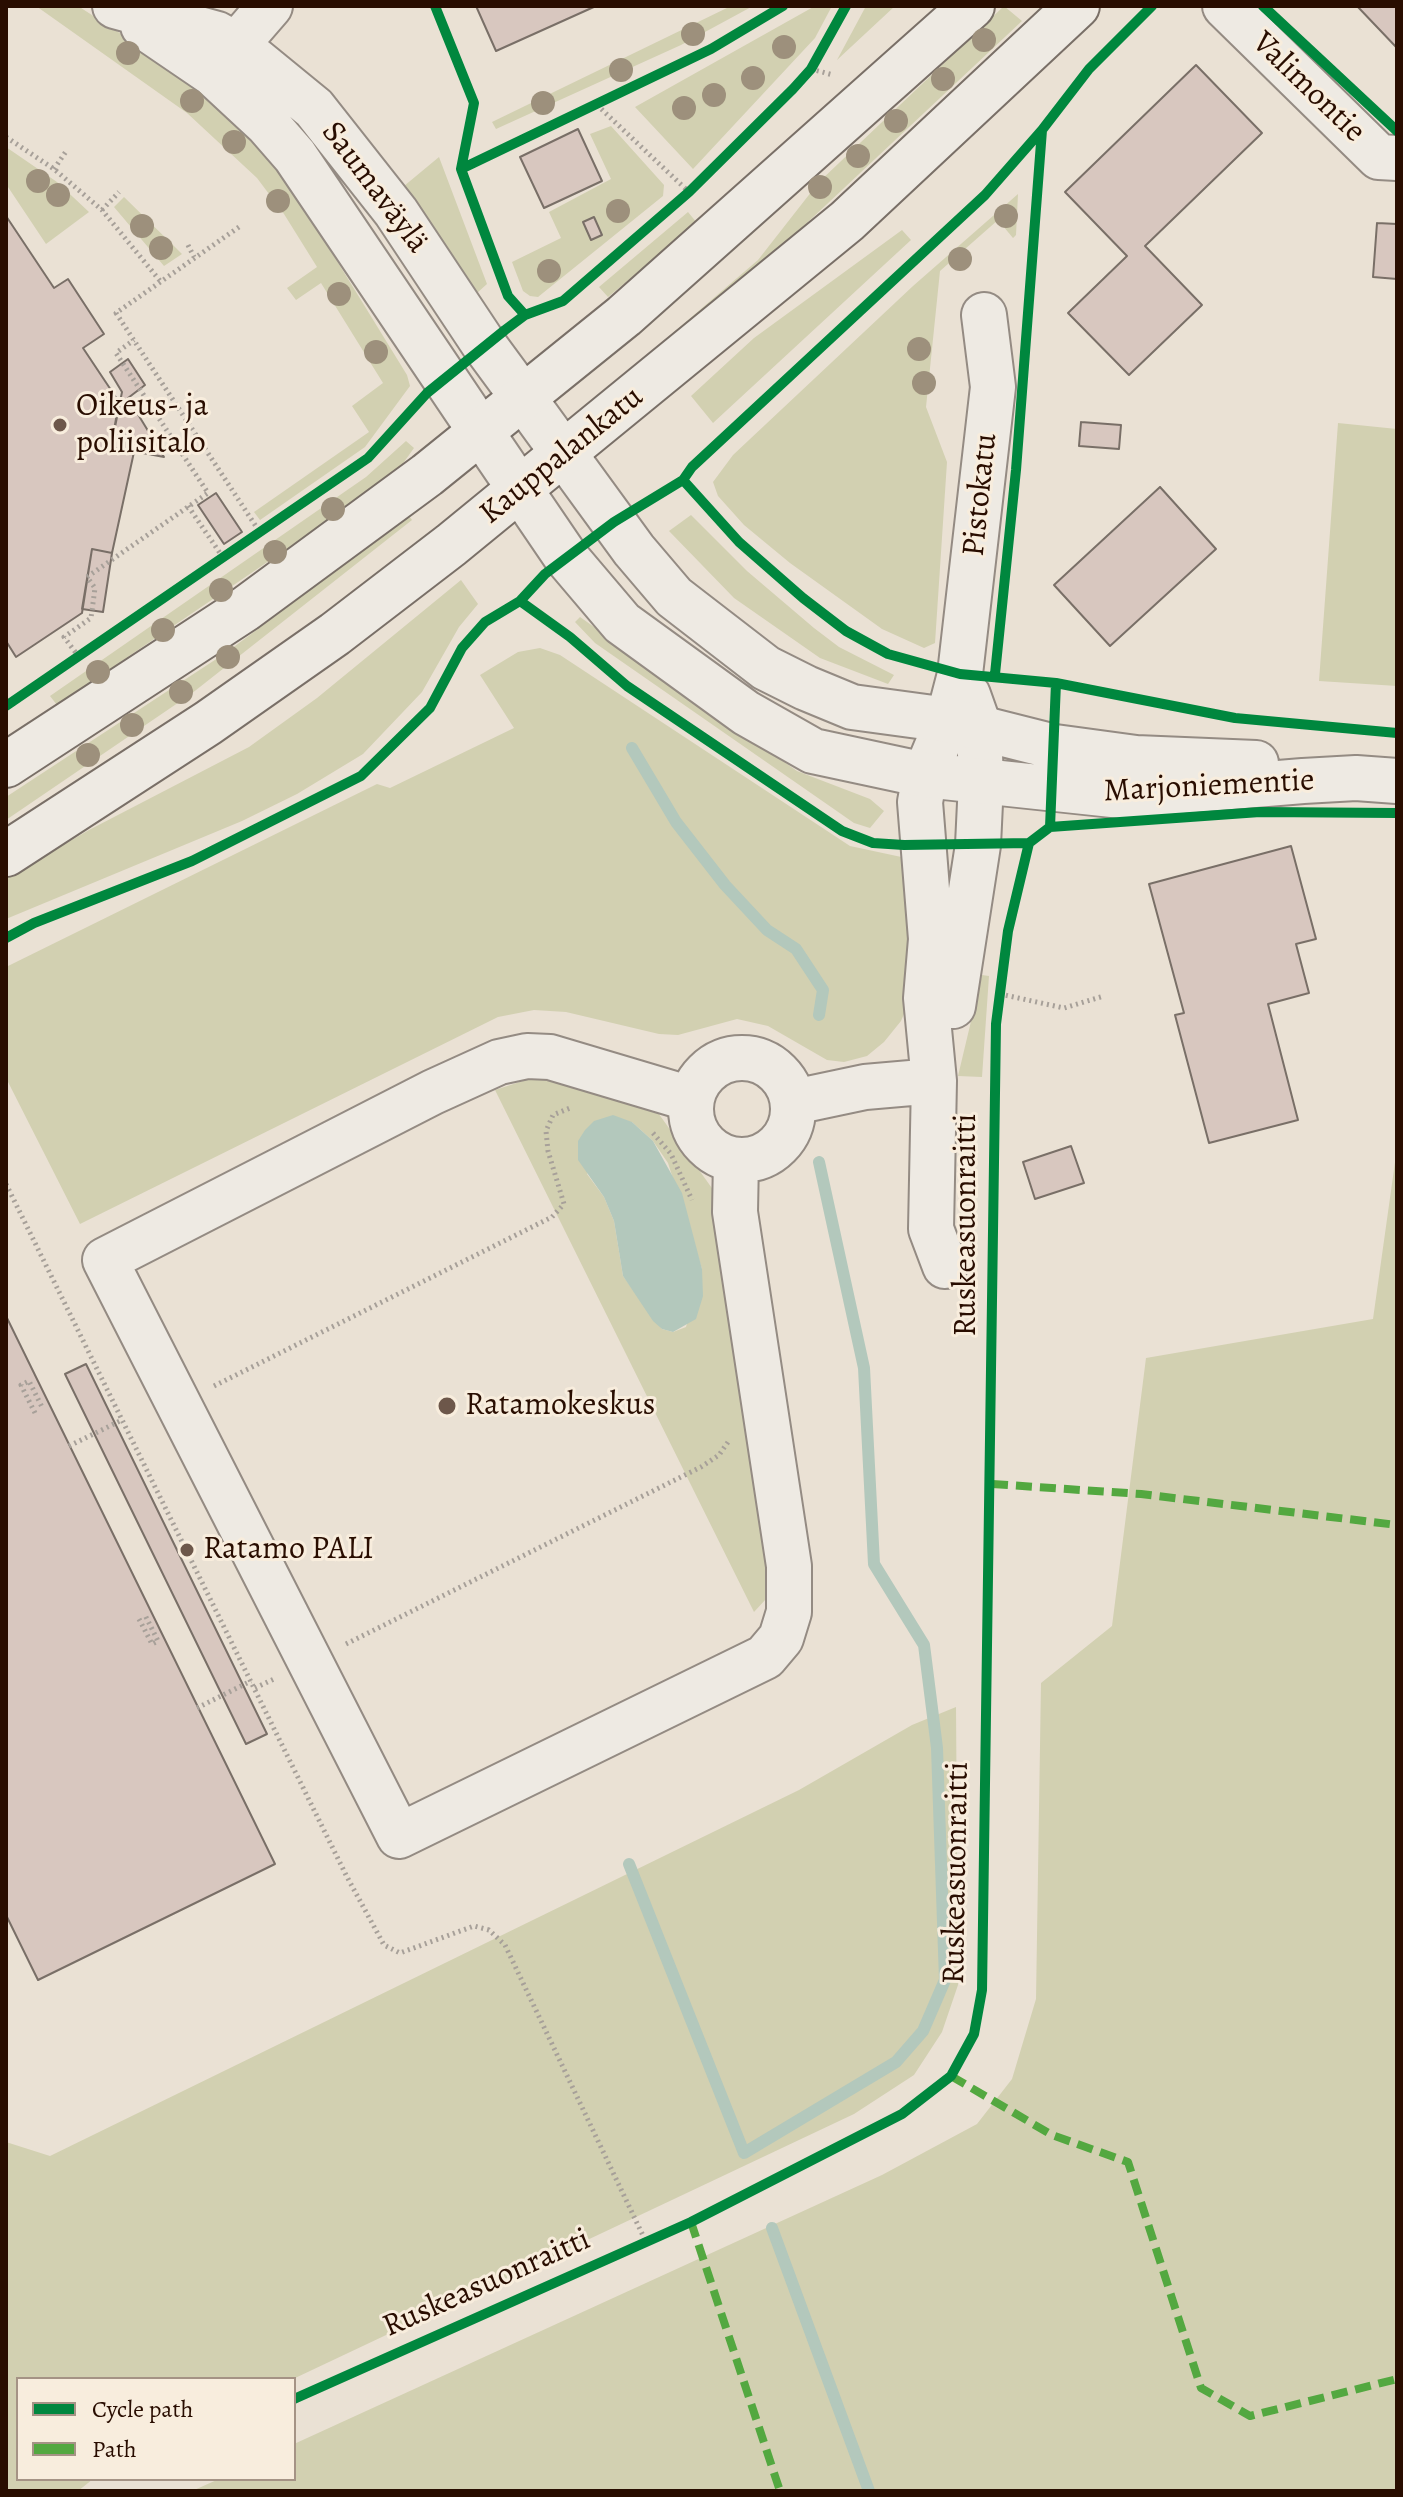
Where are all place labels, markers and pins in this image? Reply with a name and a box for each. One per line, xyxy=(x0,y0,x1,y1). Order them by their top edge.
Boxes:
place label: Oikeus- ja poliisitalo xyxy=(76,388,208,463)
marker: Oikeus- ja poliisitalo xyxy=(51,416,69,434)
place label: Ratamokeskus xyxy=(465,1387,655,1425)
marker: Ratamokeskus xyxy=(436,1395,458,1417)
place label: Ratamo PALI xyxy=(203,1531,374,1569)
marker: Ratamo PALI xyxy=(178,1541,196,1559)

